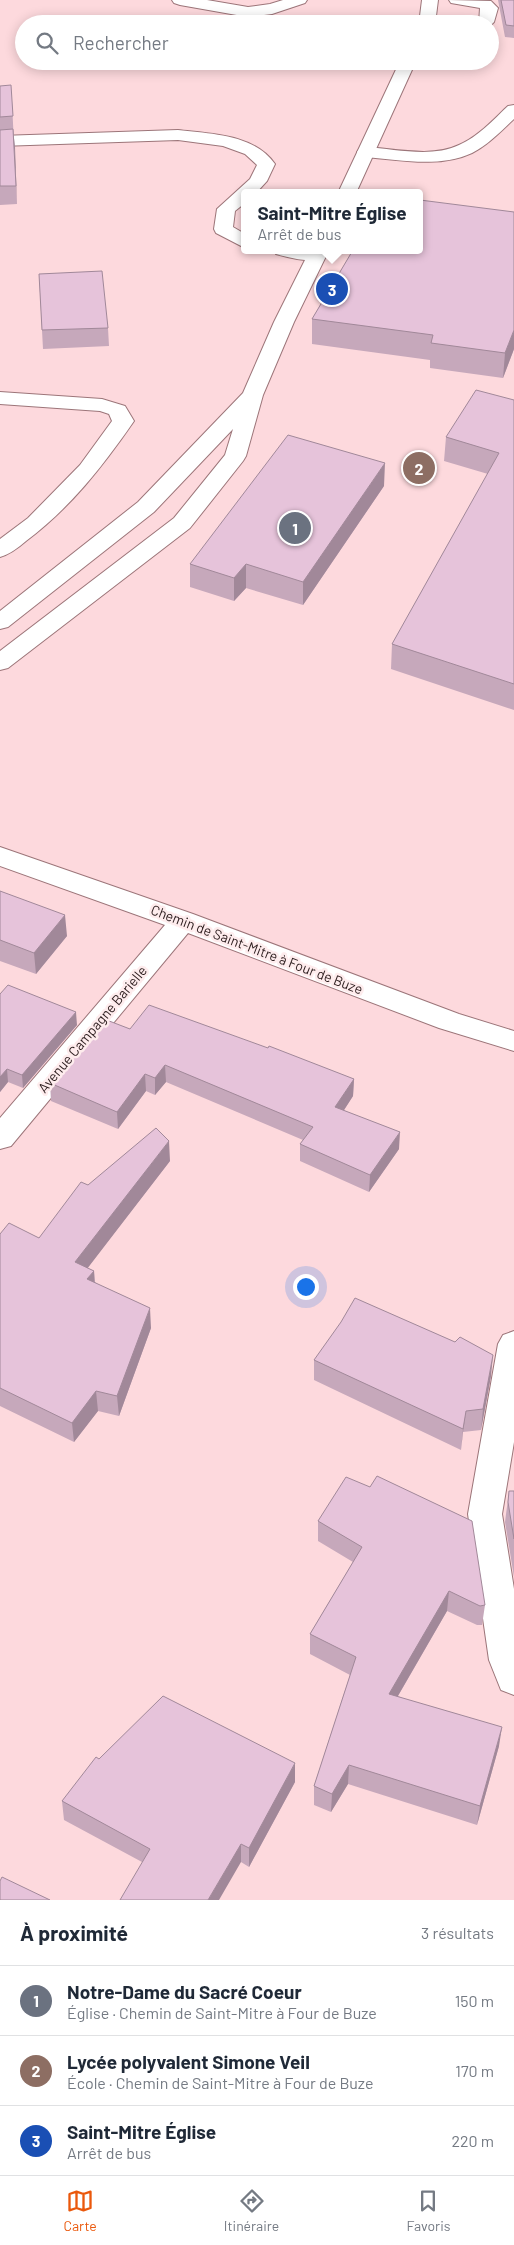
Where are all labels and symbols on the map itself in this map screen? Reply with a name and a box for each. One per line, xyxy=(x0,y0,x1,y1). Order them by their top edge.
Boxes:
pin: 3 xyxy=(316,270,348,308)
pin: 2 xyxy=(403,449,435,487)
pin: 1 xyxy=(279,509,311,547)
street label: Chemin de Saint-Mitre à Four de Buze xyxy=(149,901,365,997)
street label: Avenue Campagne Barielle xyxy=(34,962,150,1096)
your location xyxy=(293,1274,319,1300)

